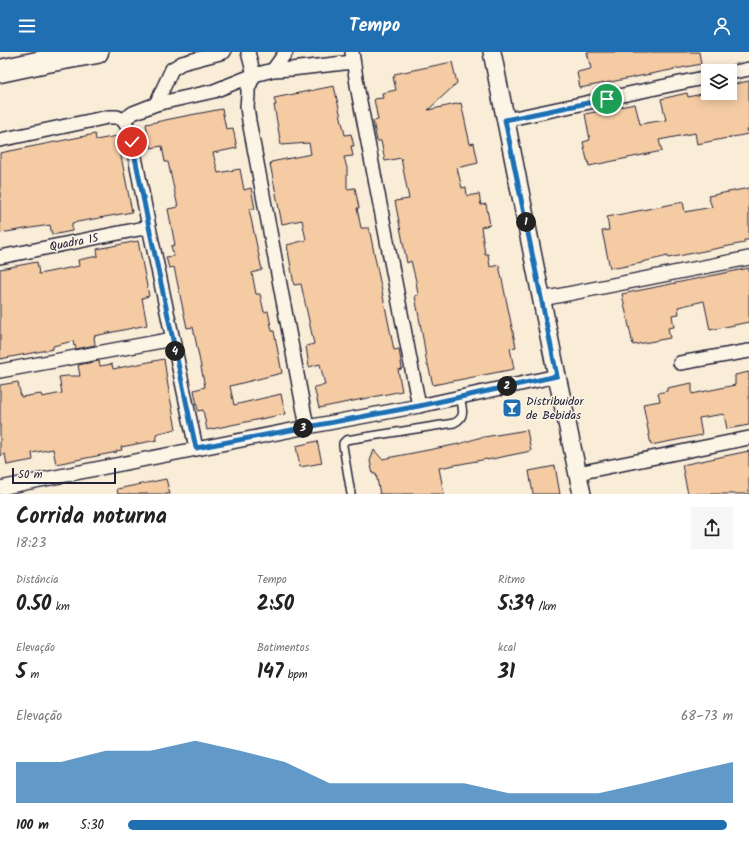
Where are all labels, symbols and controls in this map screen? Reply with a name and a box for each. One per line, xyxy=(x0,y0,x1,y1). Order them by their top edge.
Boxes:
text: Tempo xyxy=(349,12,400,41)
icon: menu xyxy=(16,15,38,37)
icon: person xyxy=(711,15,733,37)
map controls xyxy=(701,64,737,100)
button: layers xyxy=(701,64,737,100)
pin xyxy=(590,82,624,116)
icon: arrive xyxy=(596,88,618,110)
pin xyxy=(115,125,149,159)
icon: check xyxy=(121,131,143,153)
pin: 1 xyxy=(516,212,536,232)
text: 1 xyxy=(524,213,528,231)
street label: Quadra 15 xyxy=(48,228,102,257)
pin: 4 xyxy=(165,341,185,361)
text: 4 xyxy=(172,342,178,360)
pin: 2 xyxy=(497,376,517,396)
text: 2 xyxy=(504,377,510,395)
place label: Distribuidor de Bebidas xyxy=(526,392,585,425)
bar icon: Distribuidor de Bebidas xyxy=(501,397,523,419)
pin: 3 xyxy=(293,418,313,438)
text: 3 xyxy=(300,419,306,437)
scale bar xyxy=(12,466,116,485)
text: 50 m xyxy=(18,466,43,484)
text: Corrida noturna xyxy=(16,500,167,535)
button: share xyxy=(691,507,733,549)
text: 18:23 xyxy=(16,533,46,554)
text: Distância xyxy=(16,571,58,589)
text: Tempo xyxy=(257,571,287,589)
text: Ritmo xyxy=(498,571,525,589)
text: 0.50 xyxy=(16,589,51,621)
text: 2:50 xyxy=(257,589,294,621)
text: 5:39 xyxy=(498,589,534,621)
text: km xyxy=(51,598,70,616)
text: /km xyxy=(534,598,556,616)
text: Elevação xyxy=(16,639,55,657)
text: Batimentos xyxy=(257,639,310,657)
text: kcal xyxy=(498,639,516,657)
text: 5 xyxy=(16,657,26,689)
text: 147 xyxy=(257,657,283,689)
text: 31 xyxy=(498,657,515,689)
text: m xyxy=(26,666,39,684)
text: bpm xyxy=(283,666,308,684)
text: Elevação xyxy=(16,706,62,727)
text: 68–73 m xyxy=(681,706,733,727)
text: 100 m xyxy=(16,815,49,836)
text: 5:30 xyxy=(80,815,104,836)

